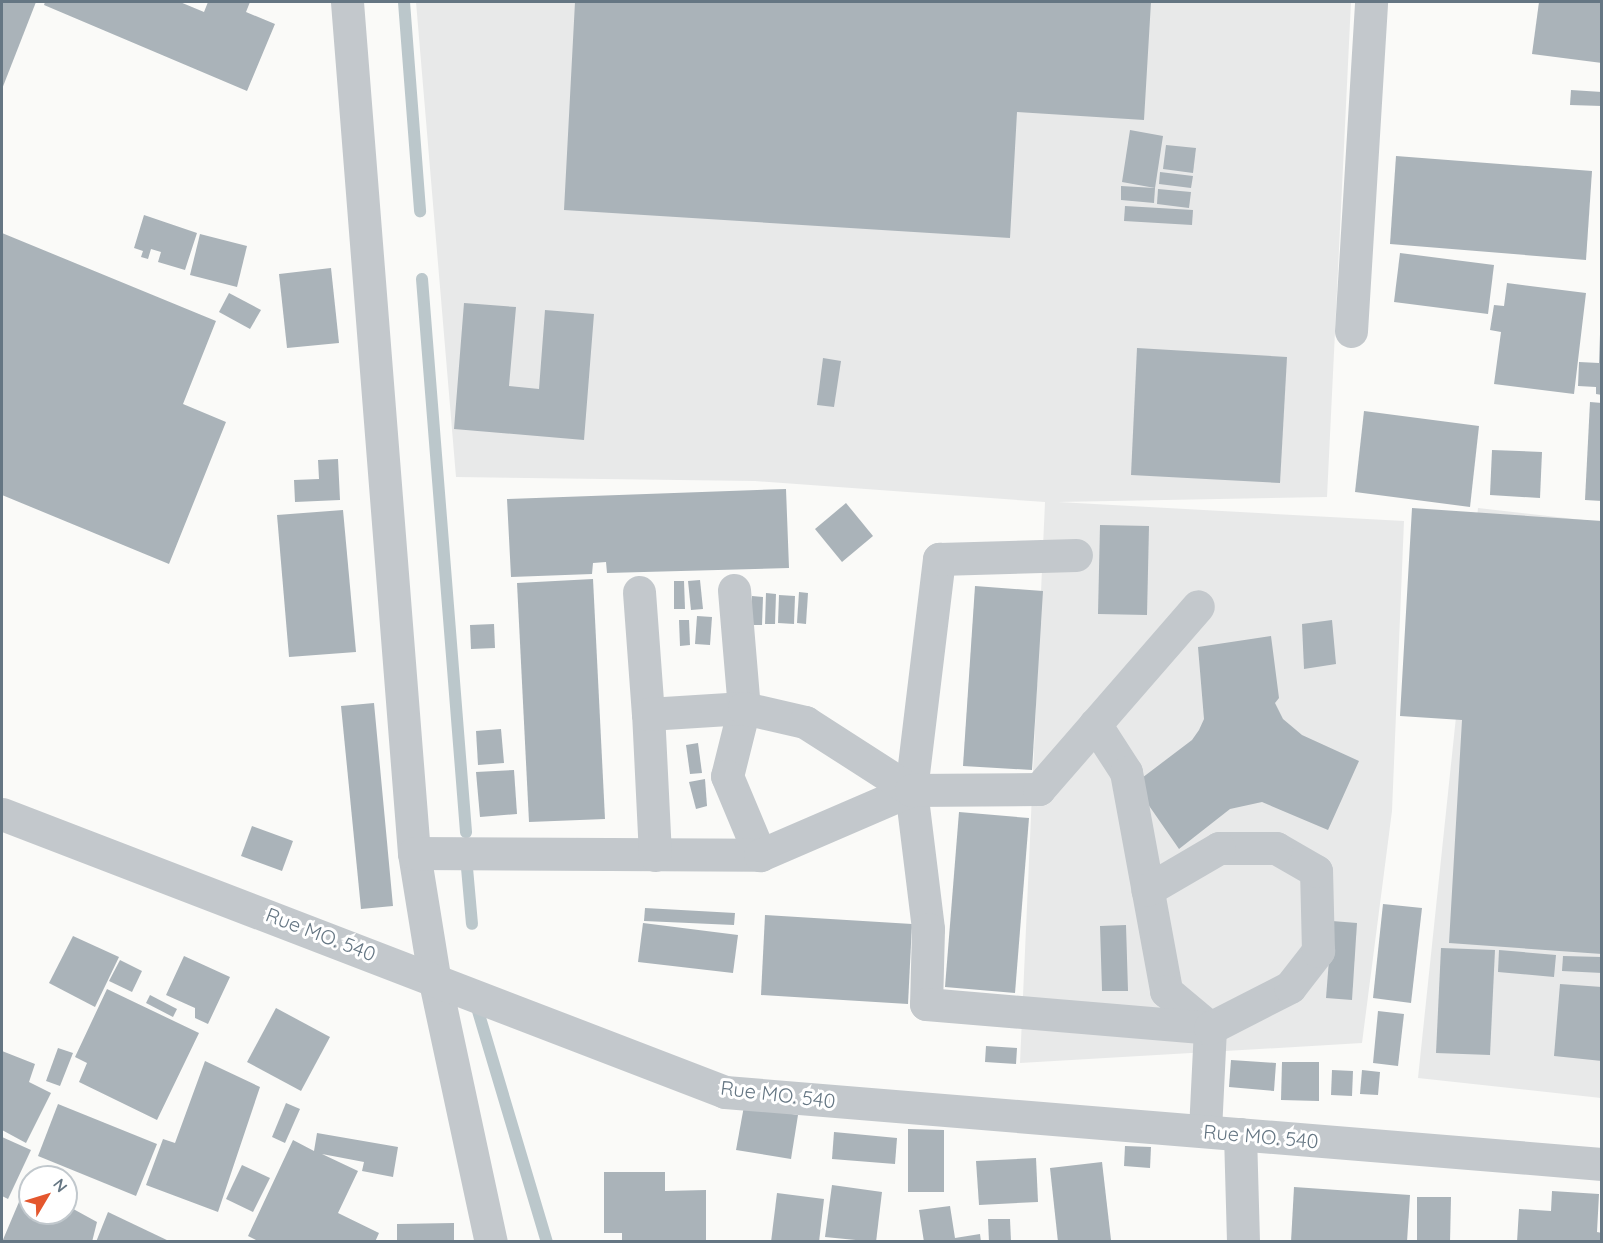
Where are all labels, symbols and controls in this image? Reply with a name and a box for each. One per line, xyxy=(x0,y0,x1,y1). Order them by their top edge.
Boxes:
street label: Rue MO. 540 xyxy=(263,902,379,966)
street label: Rue MO. 540 xyxy=(719,1075,837,1113)
street label: Rue MO. 540 xyxy=(1202,1119,1320,1153)
north arrow xyxy=(18,1165,78,1225)
text: N xyxy=(49,1174,72,1196)

